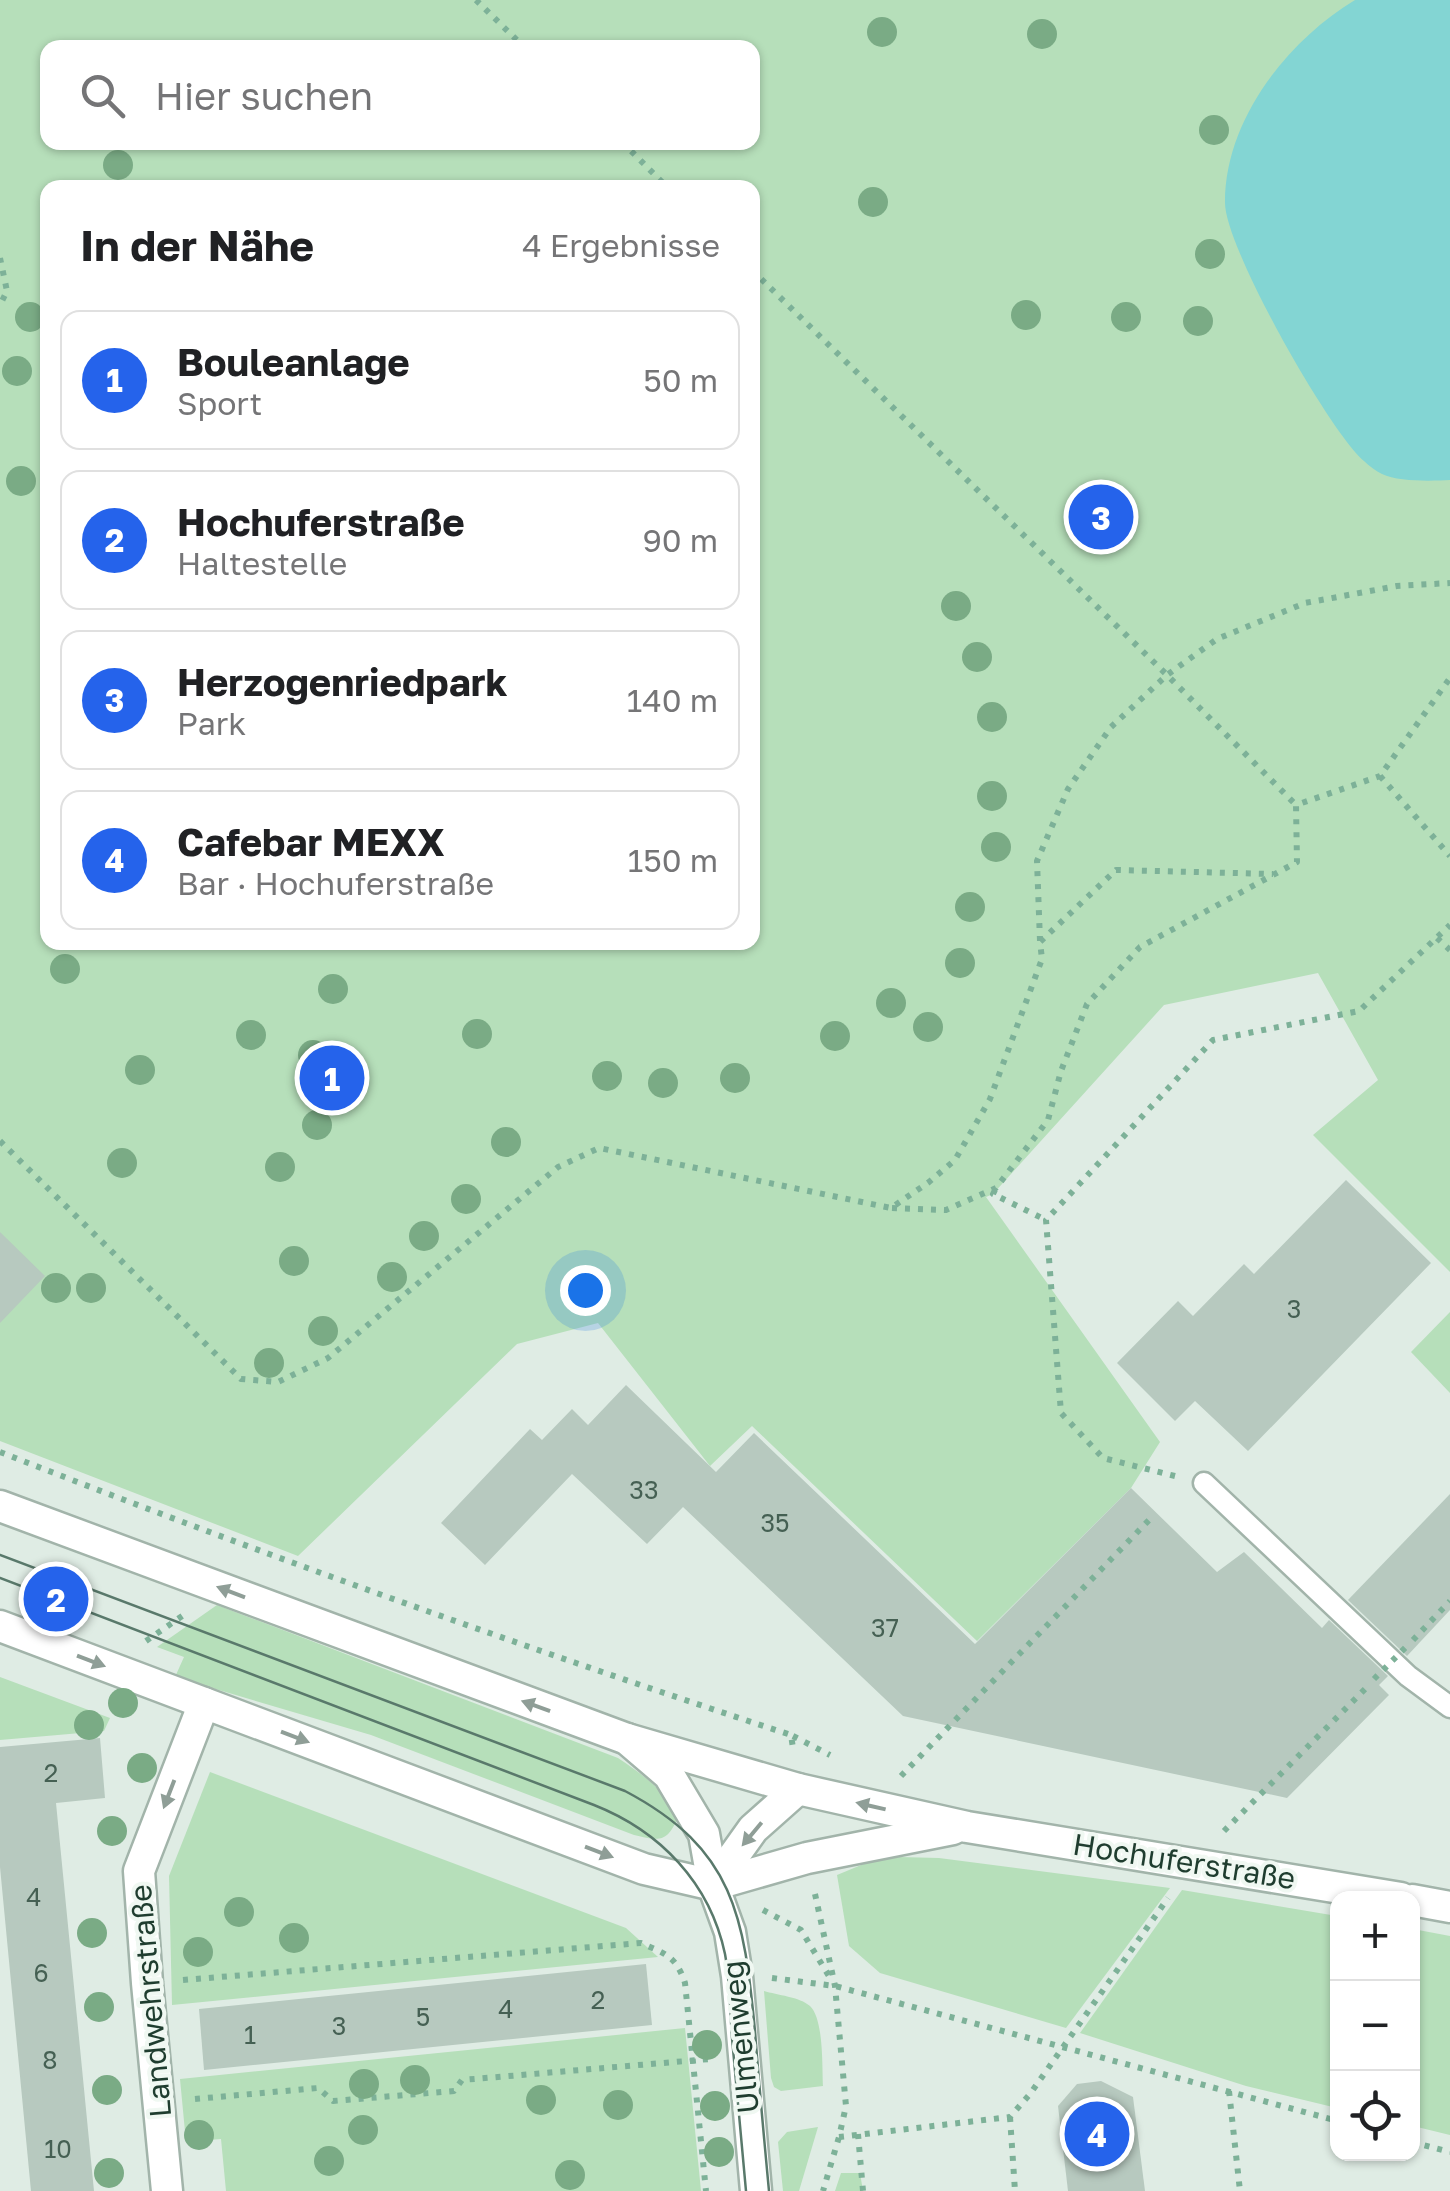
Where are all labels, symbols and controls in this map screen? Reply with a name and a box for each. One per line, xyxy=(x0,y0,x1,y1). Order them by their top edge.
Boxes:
search box xyxy=(40,40,760,150)
icon: search xyxy=(75,68,130,123)
text: Hier suchen xyxy=(155,73,373,118)
text: In der Nähe xyxy=(80,220,314,270)
text: 4 Ergebnisse xyxy=(522,226,720,264)
text: Bouleanlage xyxy=(177,339,410,384)
text: 1 xyxy=(106,361,123,399)
text: 50 m xyxy=(643,361,718,399)
text: Sport xyxy=(177,384,262,422)
pin: 3 xyxy=(1068,480,1134,554)
text: Hochuferstraße xyxy=(177,499,465,544)
text: 2 xyxy=(105,521,124,559)
text: 90 m xyxy=(642,521,718,559)
text: Haltestelle xyxy=(177,544,347,582)
text: Herzogenriedpark xyxy=(177,659,508,704)
text: 3 xyxy=(105,681,124,719)
text: 140 m xyxy=(627,681,718,719)
text: Park xyxy=(177,704,246,742)
text: Cafebar MEXX xyxy=(177,819,445,864)
text: 4 xyxy=(104,841,125,879)
text: 150 m xyxy=(628,841,718,879)
text: Bar · Hochuferstraße xyxy=(177,864,494,902)
pin: 1 xyxy=(300,1040,364,1116)
your location xyxy=(560,1265,611,1316)
house number: 3 xyxy=(1287,1293,1301,1324)
house number: 33 xyxy=(629,1474,659,1505)
house number: 35 xyxy=(760,1507,790,1538)
pin: 2 xyxy=(23,1562,88,1636)
one-way arrow xyxy=(216,1584,246,1600)
house number: 37 xyxy=(871,1612,899,1643)
one-way arrow xyxy=(77,1654,107,1669)
one-way arrow xyxy=(520,1698,550,1713)
one-way arrow xyxy=(281,1730,311,1745)
house number: 2 xyxy=(44,1757,58,1788)
one-way arrow xyxy=(161,1779,177,1809)
one-way arrow xyxy=(856,1797,887,1813)
one-way arrow xyxy=(741,1821,763,1846)
street label: Hochuferstraße xyxy=(1070,1826,1298,1896)
one-way arrow xyxy=(585,1845,615,1860)
house number: 4 xyxy=(26,1881,42,1912)
street label: Landwehrstraße xyxy=(122,1883,178,2119)
map controls xyxy=(1330,1891,1420,2161)
button: + xyxy=(1330,1891,1420,1981)
house number: 6 xyxy=(33,1957,49,1988)
street label: Ulmenweg xyxy=(714,1959,766,2115)
button: − xyxy=(1330,1981,1420,2071)
house number: 2 xyxy=(591,1984,605,2015)
house number: 4 xyxy=(498,1993,514,2024)
house number: 5 xyxy=(416,2001,430,2032)
house number: 3 xyxy=(332,2010,346,2041)
house number: 1 xyxy=(244,2019,256,2050)
house number: 8 xyxy=(42,2044,58,2075)
button: locate xyxy=(1330,2071,1420,2161)
pin: 4 xyxy=(1064,2096,1130,2172)
house number: 10 xyxy=(44,2133,72,2164)

